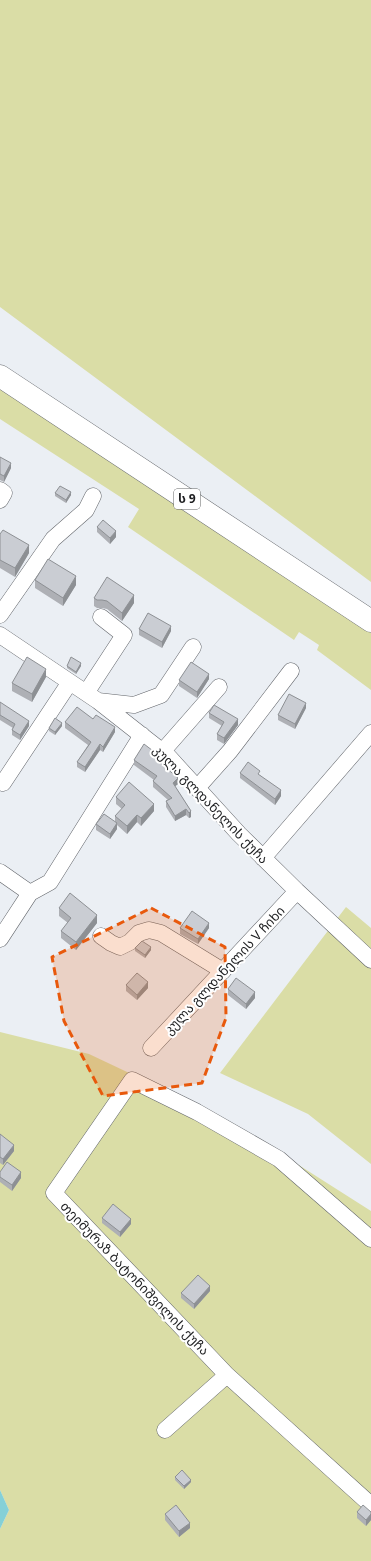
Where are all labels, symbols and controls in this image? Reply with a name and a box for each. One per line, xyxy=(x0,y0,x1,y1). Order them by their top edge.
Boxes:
road number: ს 9 xyxy=(174,489,200,509)
street label: კულა გლდანელის ქუჩა xyxy=(149,741,273,867)
street label: კულა გლდანელის V ჩიხი xyxy=(159,902,289,1038)
street label: თეიმურაზ ბატონიშვილის ქუჩა xyxy=(56,1197,214,1359)

